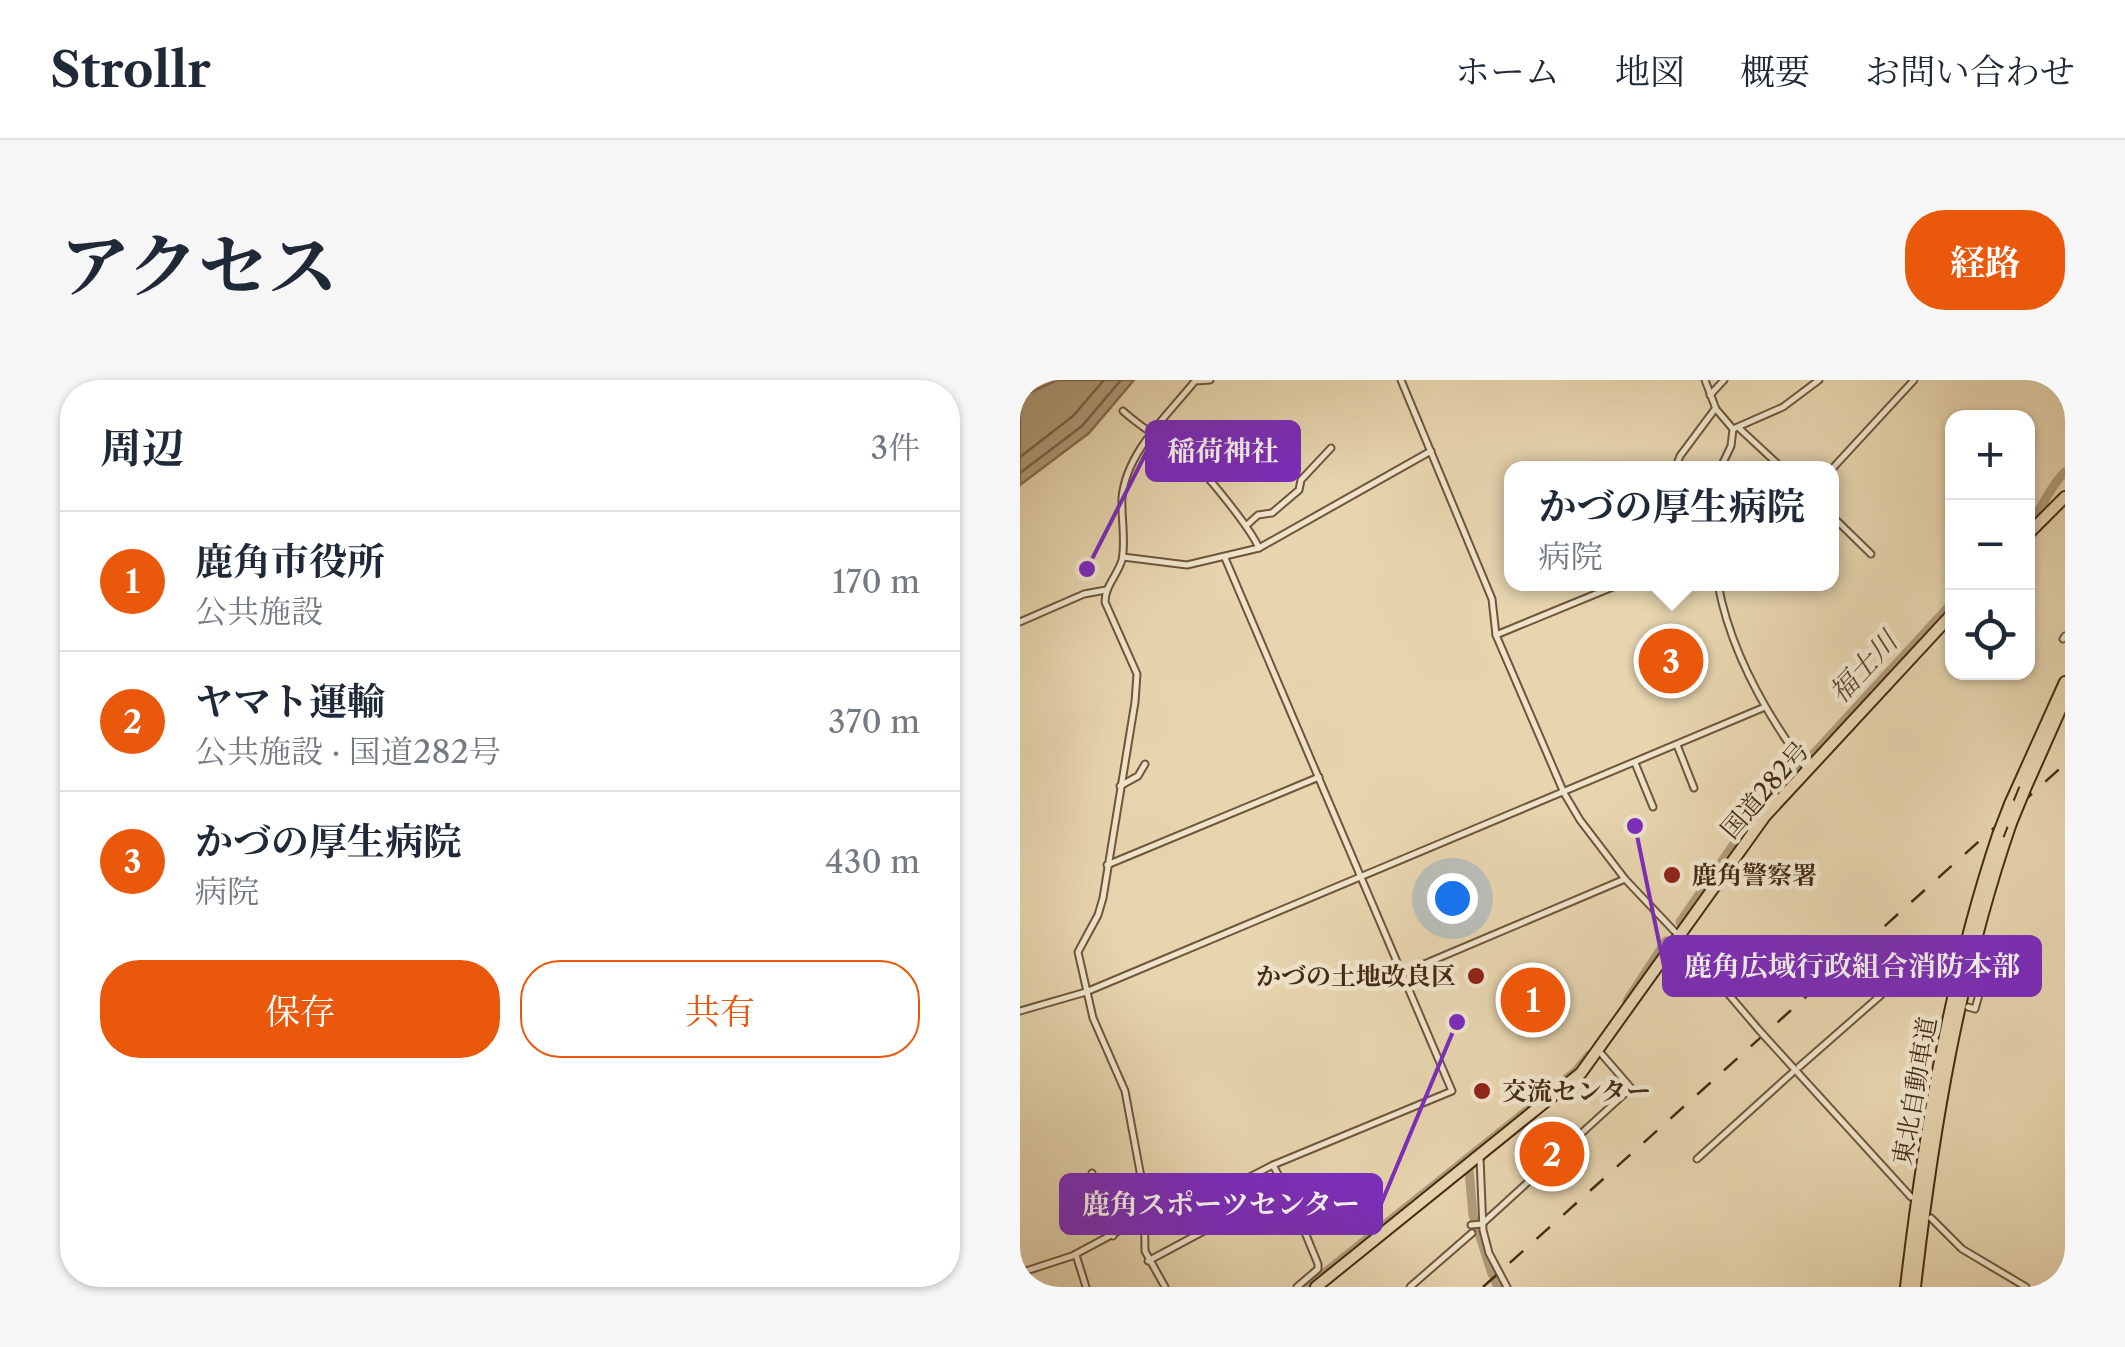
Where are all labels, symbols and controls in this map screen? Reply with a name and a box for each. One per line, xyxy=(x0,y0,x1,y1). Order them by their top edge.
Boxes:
text: Strollr xyxy=(50,40,211,99)
text: ホーム xyxy=(1455,50,1560,93)
text: 地図 xyxy=(1615,50,1685,93)
text: 概要 xyxy=(1740,50,1810,93)
text: お問い合わせ xyxy=(1865,50,2075,93)
button: 経路 xyxy=(1905,210,2065,310)
text: アクセス xyxy=(60,223,338,309)
map controls xyxy=(1945,410,2035,680)
button: + xyxy=(1945,410,2035,500)
text: 周辺 xyxy=(100,422,184,474)
callout: 稲荷神社 xyxy=(1147,422,1299,480)
text: 3件 xyxy=(870,428,920,467)
text: 稲荷神社 xyxy=(1167,434,1279,468)
popup xyxy=(1504,461,1839,591)
text: かづの厚生病院 xyxy=(1538,483,1805,530)
button: − xyxy=(1945,500,2035,590)
text: 病院 xyxy=(1538,537,1603,576)
text: 鹿角市役所 xyxy=(195,538,385,585)
text: 1 xyxy=(125,562,140,601)
text: 170 m xyxy=(832,562,920,601)
button: locate xyxy=(1945,590,2035,680)
text: 公共施設 xyxy=(195,592,323,631)
water label: 福士川 xyxy=(1822,623,1906,709)
pin: 3 xyxy=(1638,624,1704,698)
text: ヤマト運輸 xyxy=(195,678,385,725)
text: 2 xyxy=(123,702,142,741)
text: 370 m xyxy=(828,702,920,741)
text: 公共施設 · 国道282号 xyxy=(195,732,501,771)
street label: 国道282号 xyxy=(1714,735,1816,845)
text: かづの厚生病院 xyxy=(195,818,461,865)
text: 3 xyxy=(123,842,142,881)
text: 430 m xyxy=(825,842,920,881)
place label: 鹿角警察署 xyxy=(1692,860,1817,891)
marker: 鹿角警察署 xyxy=(1661,864,1683,886)
text: 病院 xyxy=(195,872,259,911)
your location xyxy=(1427,873,1478,924)
callout: 鹿角広域行政組合消防本部 xyxy=(1664,937,2040,995)
text: 鹿角広域行政組合消防本部 xyxy=(1684,949,2020,983)
button: 保存 xyxy=(100,960,500,1058)
button: 共有 xyxy=(520,960,920,1058)
place label: かづの土地改良区 xyxy=(1256,961,1456,992)
pin: 1 xyxy=(1500,962,1566,1038)
marker: かづの土地改良区 xyxy=(1465,965,1487,987)
street label: 東北自動車道 xyxy=(1887,1014,1943,1168)
place label: 交流センター xyxy=(1502,1076,1651,1107)
marker: 交流センター xyxy=(1471,1080,1493,1102)
pin: 2 xyxy=(1520,1116,1584,1192)
callout: 鹿角スポーツセンター xyxy=(1061,1175,1381,1233)
text: 鹿角スポーツセンター xyxy=(1082,1187,1360,1221)

